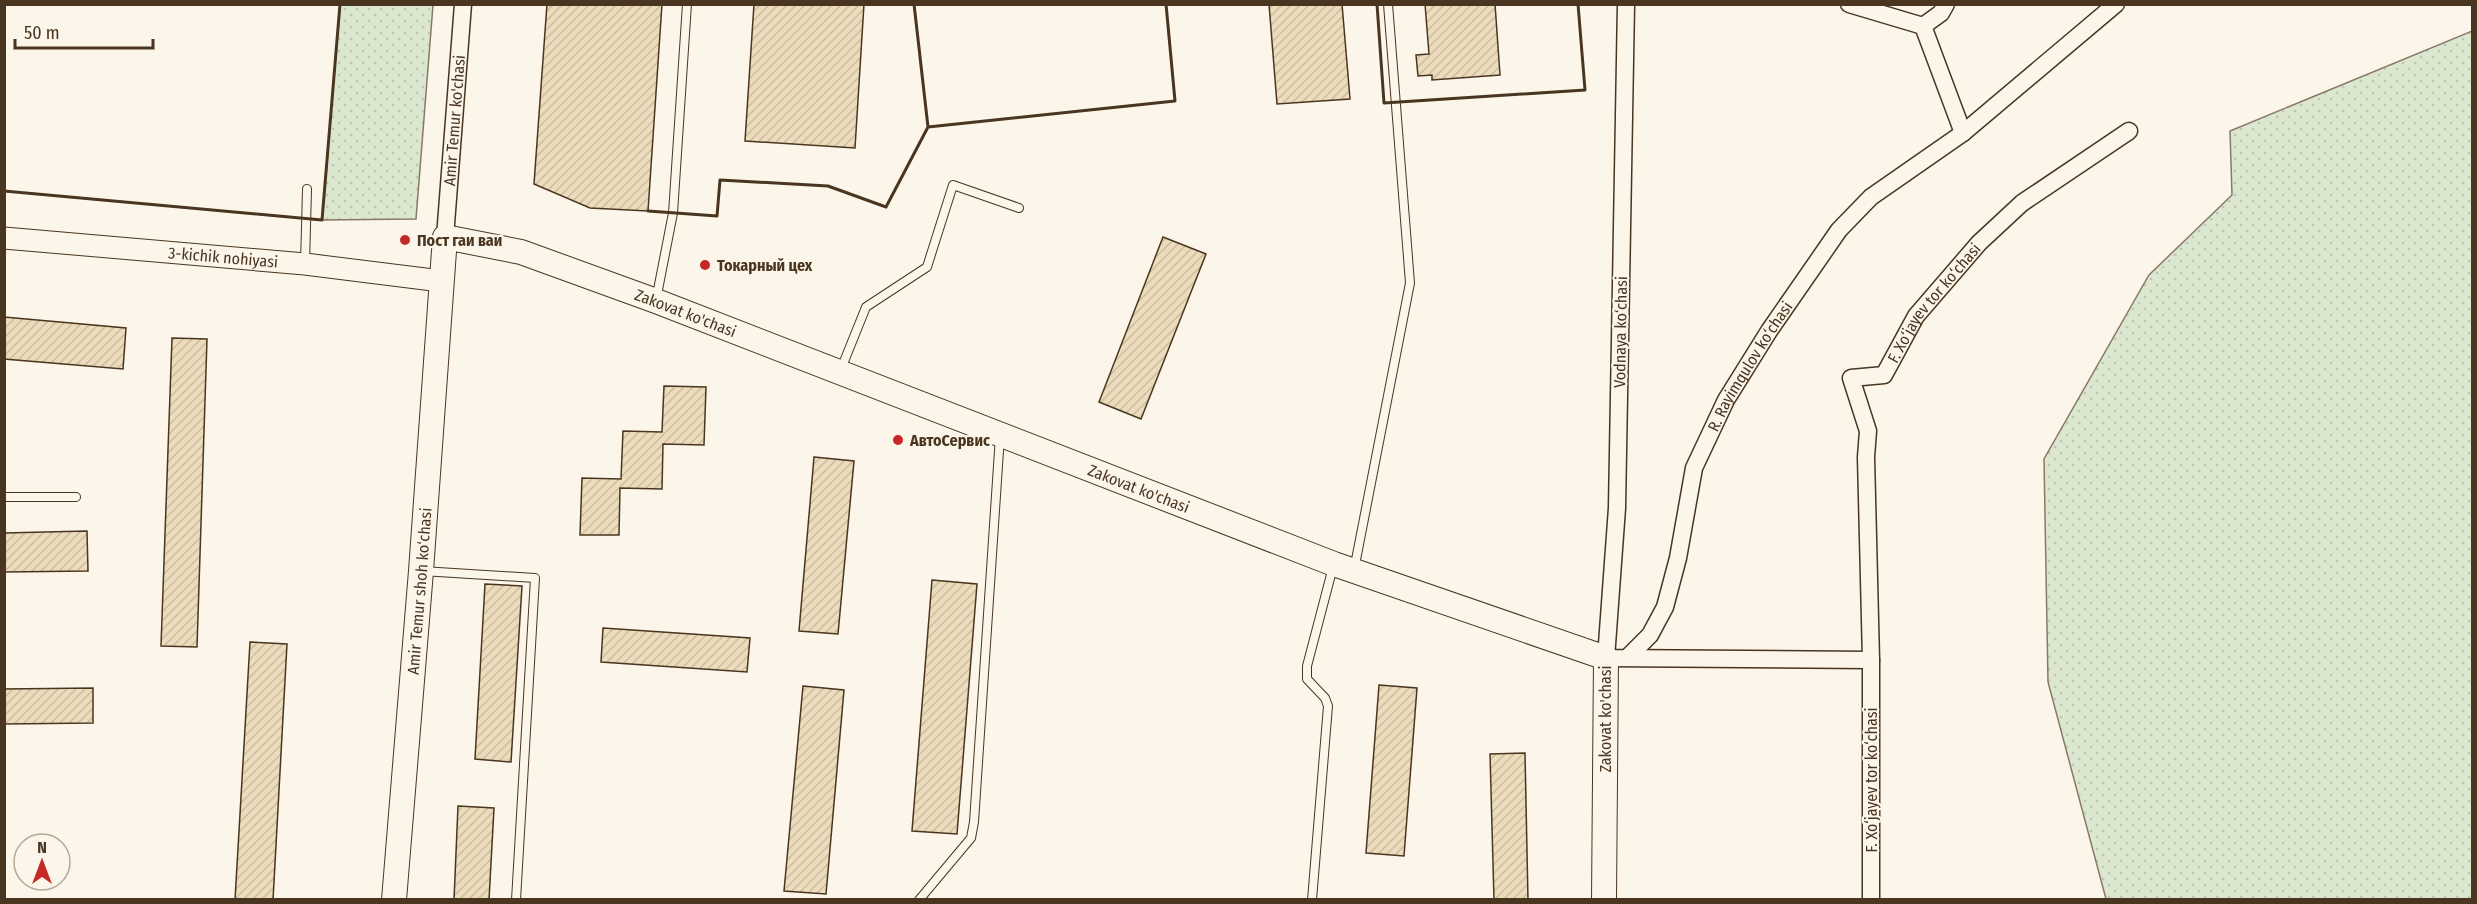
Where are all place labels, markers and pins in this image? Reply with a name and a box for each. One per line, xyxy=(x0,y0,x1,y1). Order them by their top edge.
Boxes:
place label: Пост гаи ваи xyxy=(417,231,502,250)
marker: Пост гаи ваи xyxy=(398,233,412,247)
place label: Токарный цех xyxy=(717,256,813,275)
marker: Токарный цех xyxy=(698,258,712,272)
place label: АвтоСервис xyxy=(909,431,990,450)
marker: АвтоСервис xyxy=(891,433,905,447)

